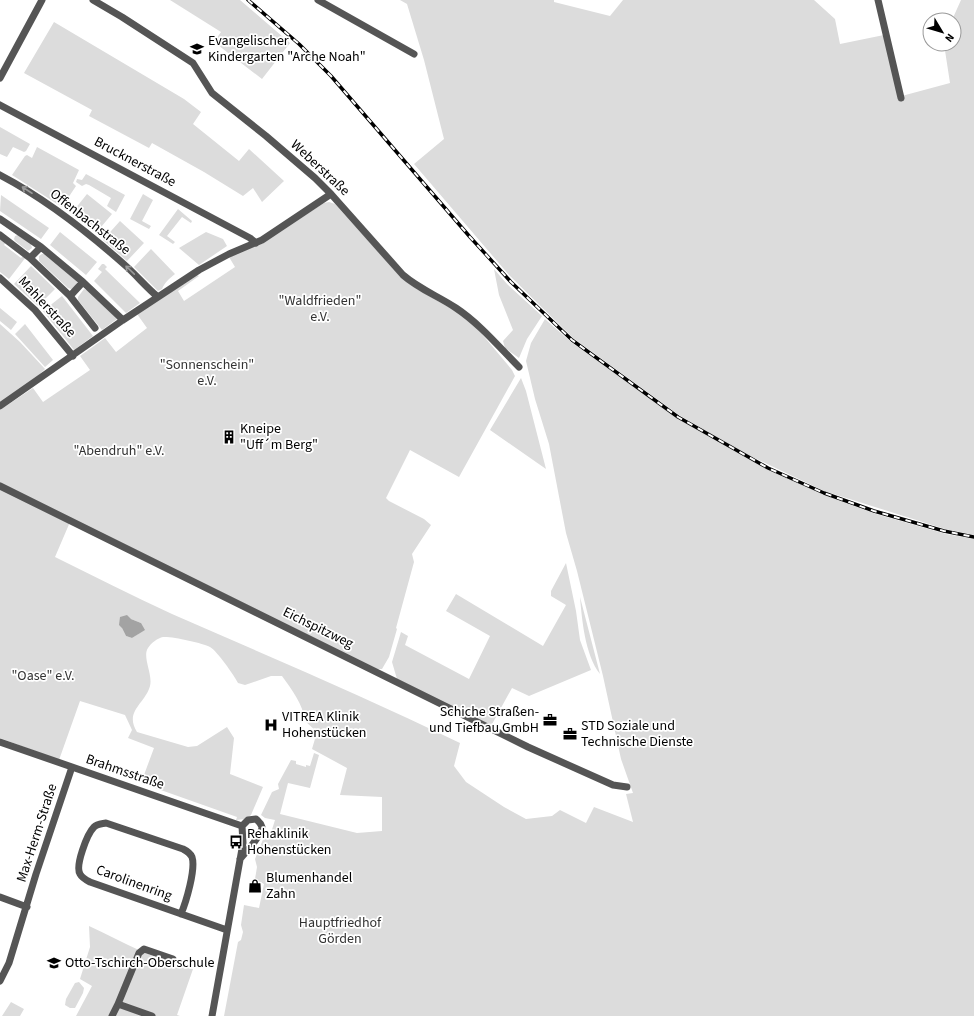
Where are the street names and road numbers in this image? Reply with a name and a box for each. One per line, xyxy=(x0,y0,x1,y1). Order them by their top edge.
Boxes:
street label: Brucknerstraße xyxy=(90,132,180,192)
street label: Weberstraße xyxy=(286,135,354,201)
street label: Offenbachstraße xyxy=(45,184,135,260)
street label: Mahlerstraße xyxy=(13,272,81,342)
street label: Eichspitzweg xyxy=(279,602,357,654)
street label: Brahmsstraße xyxy=(83,749,167,795)
street label: Max-Herm-Straße xyxy=(12,781,62,885)
street label: Carolinenring xyxy=(93,860,175,906)

